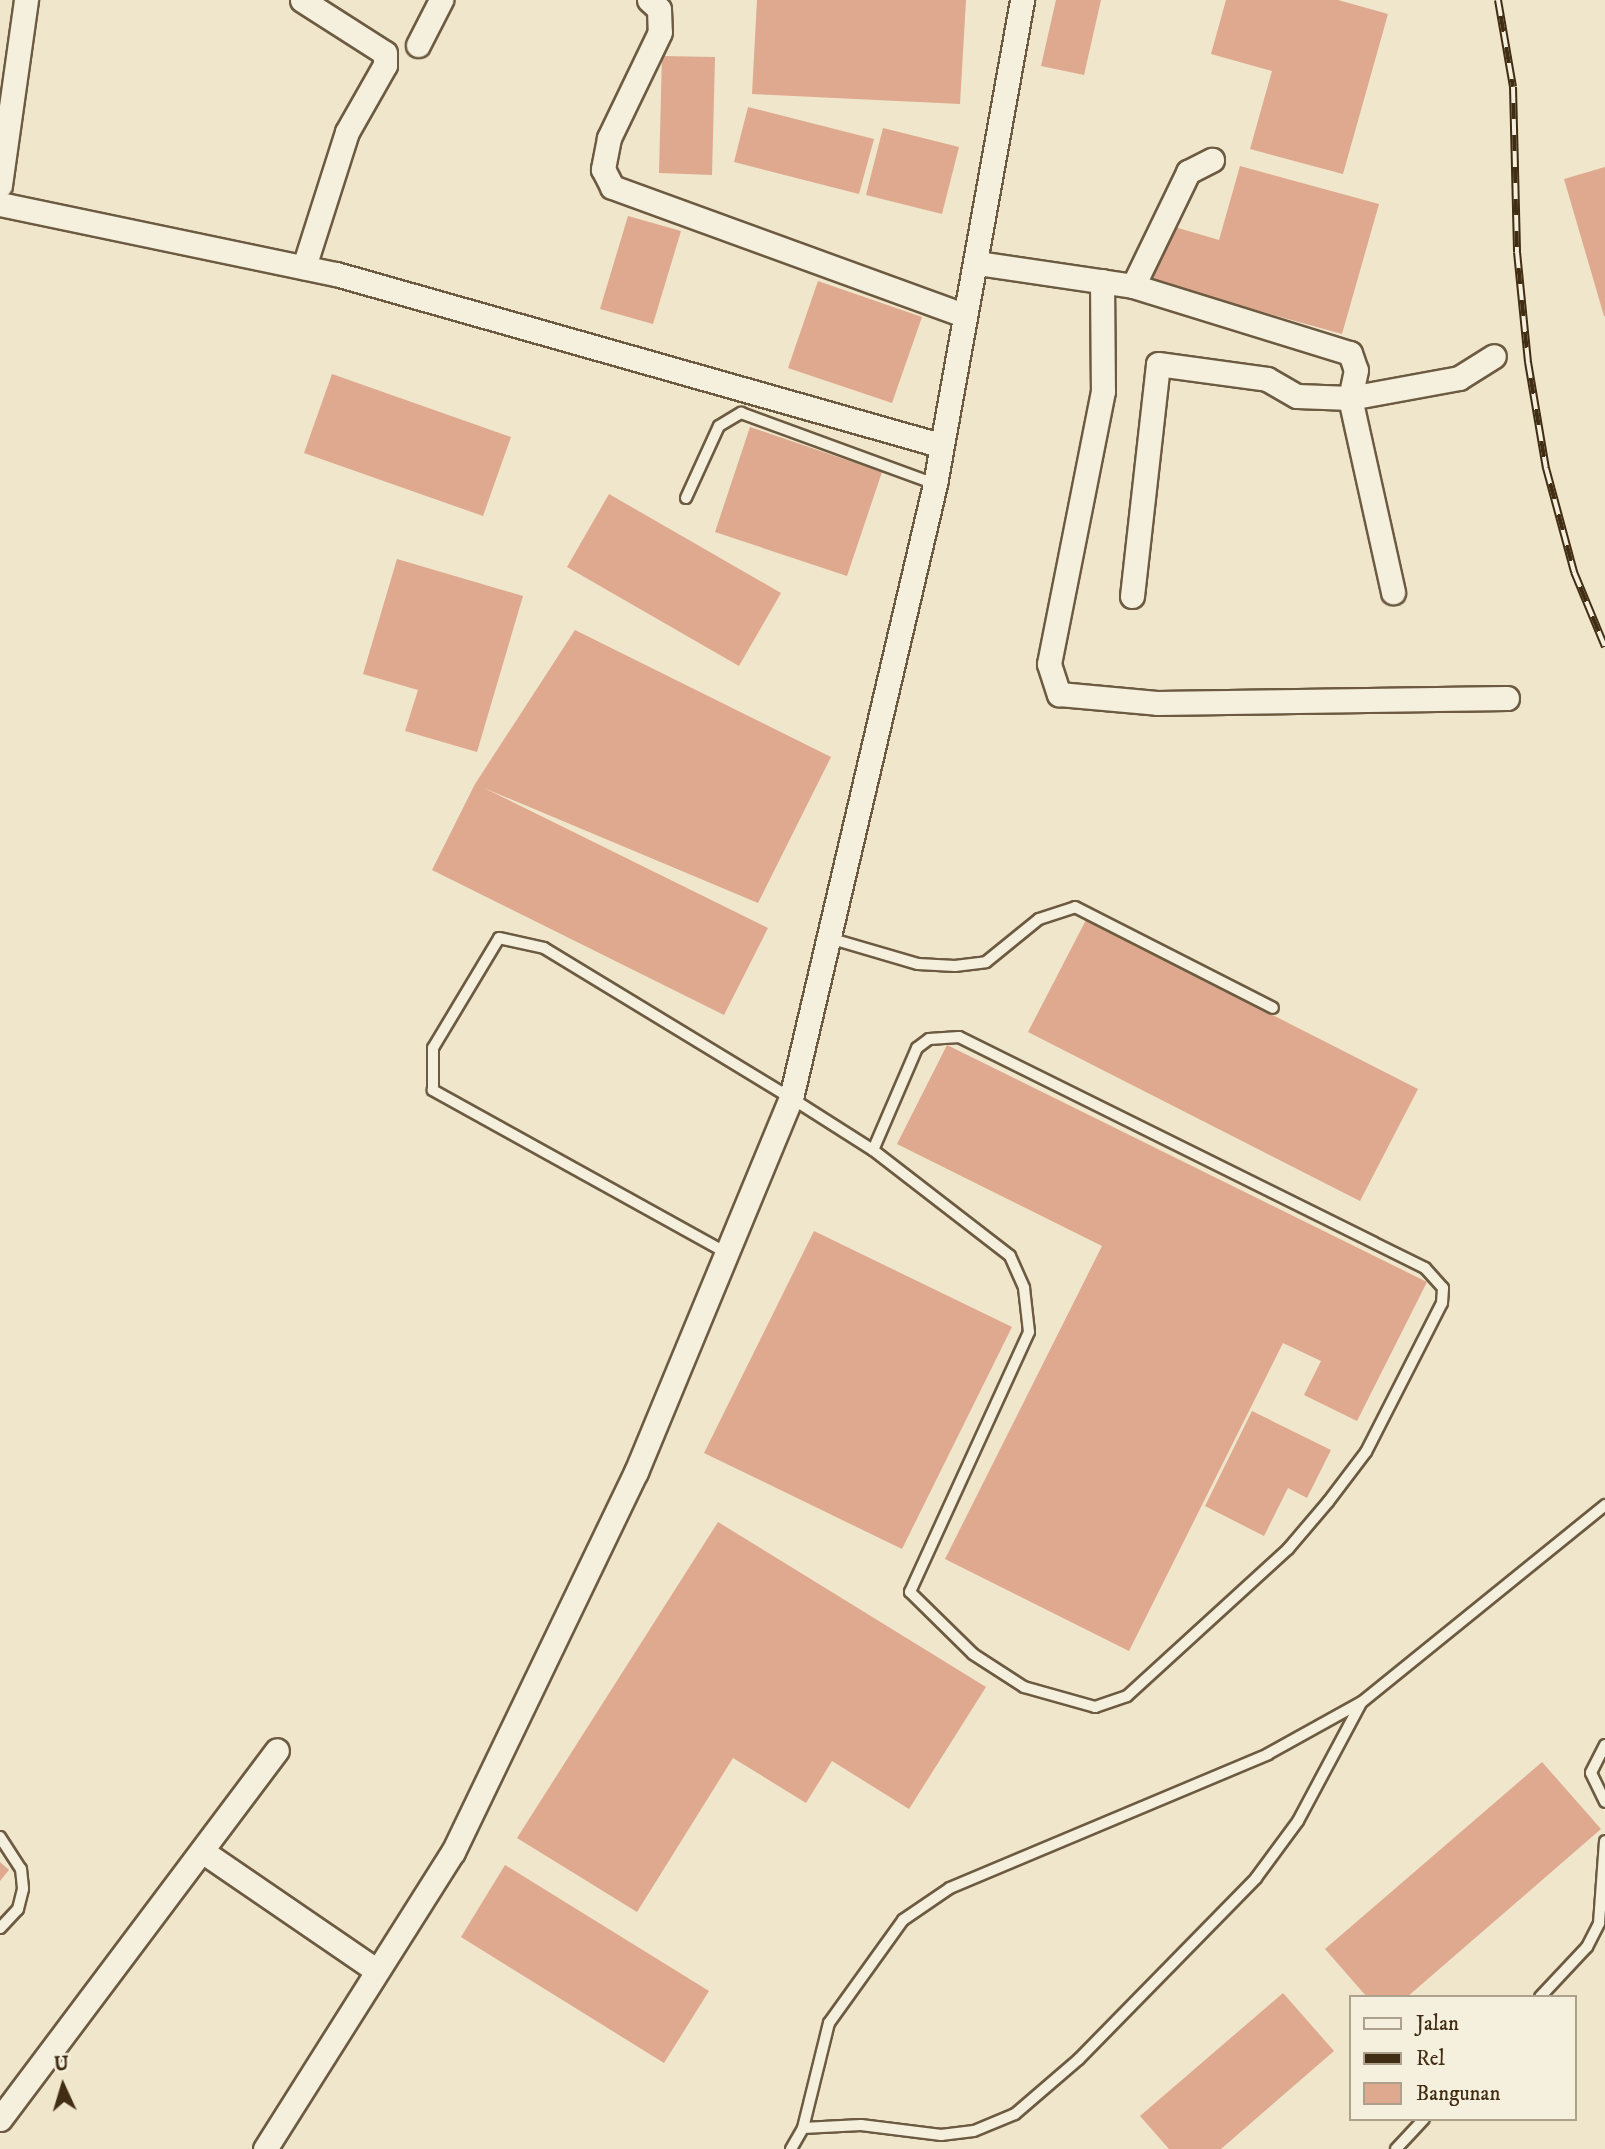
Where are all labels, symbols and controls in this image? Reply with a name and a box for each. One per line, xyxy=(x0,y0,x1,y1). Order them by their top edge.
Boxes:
legend xyxy=(1350,1995,1577,2121)
text: Jalan xyxy=(1416,2011,1459,2037)
text: Rel xyxy=(1416,2046,1445,2072)
north arrow xyxy=(28,2051,98,2121)
text: U xyxy=(53,2053,70,2077)
text: Bangunan xyxy=(1416,2081,1500,2107)

